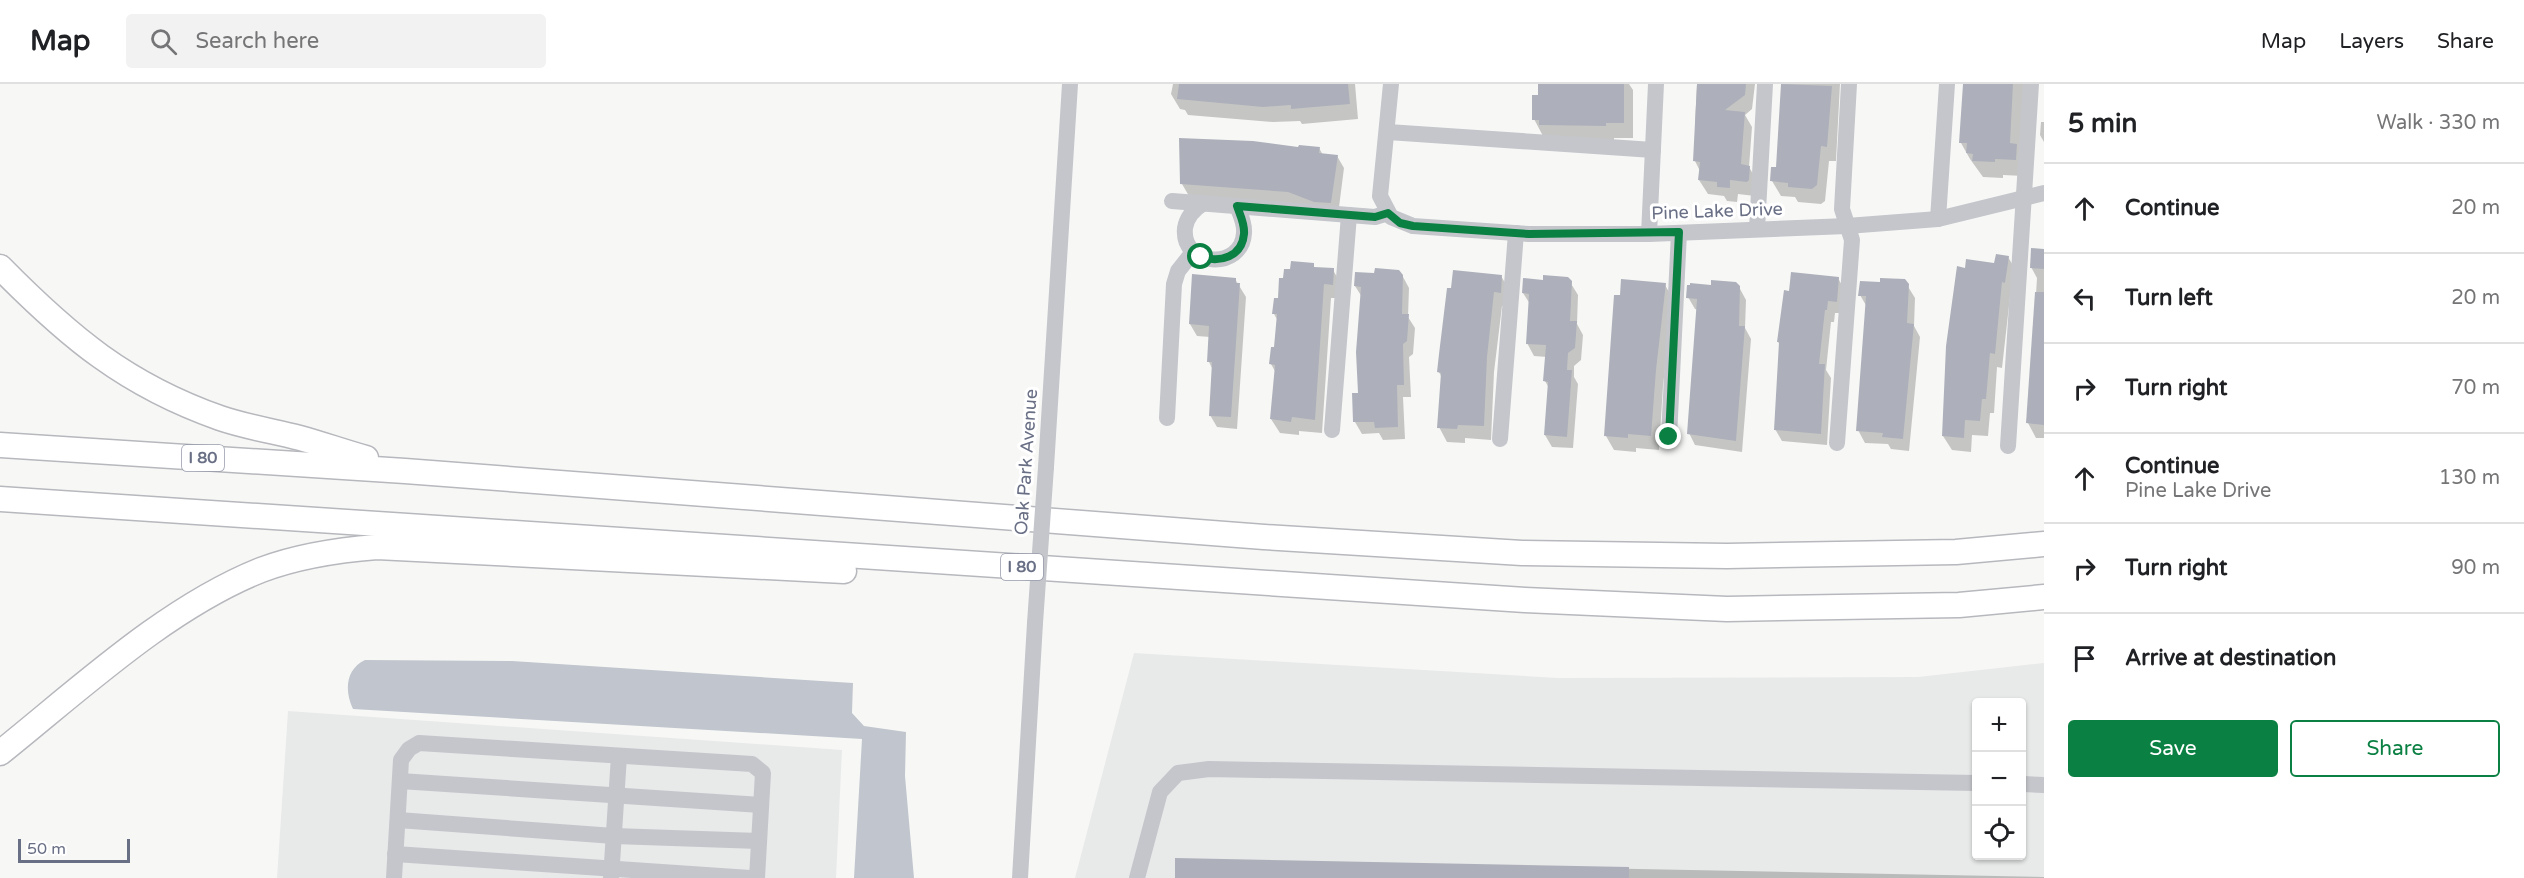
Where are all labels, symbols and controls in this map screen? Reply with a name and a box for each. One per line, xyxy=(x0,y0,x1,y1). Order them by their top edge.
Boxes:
search box xyxy=(126,14,546,68)
text: Map xyxy=(30,24,90,58)
icon: search xyxy=(147,25,180,58)
text: Search here xyxy=(195,28,319,54)
text: Map xyxy=(2261,29,2306,54)
text: Layers xyxy=(2339,29,2404,54)
text: Share xyxy=(2437,29,2494,54)
text: 5 min xyxy=(2068,108,2137,139)
text: Walk · 330 m xyxy=(2377,111,2500,135)
icon: ahead xyxy=(2068,192,2101,225)
text: Continue xyxy=(2125,195,2220,221)
text: 20 m xyxy=(2451,196,2500,220)
street label: Pine Lake Drive xyxy=(1651,198,1783,224)
route start xyxy=(1187,243,1213,269)
icon: left xyxy=(2068,282,2101,315)
text: Turn left xyxy=(2125,285,2213,311)
text: 20 m xyxy=(2451,286,2500,310)
icon: right xyxy=(2068,372,2101,405)
text: Turn right xyxy=(2125,375,2227,401)
text: 70 m xyxy=(2451,376,2500,400)
street label: Oak Park Avenue xyxy=(1010,388,1042,536)
route end xyxy=(1655,423,1681,449)
road number: I 80 xyxy=(182,445,224,471)
text: Continue xyxy=(2125,453,2220,479)
icon: ahead xyxy=(2068,462,2101,495)
text: 130 m xyxy=(2439,466,2500,490)
text: Pine Lake Drive xyxy=(2125,479,2271,503)
icon: right xyxy=(2068,552,2101,585)
road number: I 80 xyxy=(1001,554,1043,580)
text: Turn right xyxy=(2125,555,2227,581)
text: 90 m xyxy=(2451,556,2500,580)
icon: arrive xyxy=(2068,642,2101,675)
text: Arrive at destination xyxy=(2125,645,2336,671)
map controls xyxy=(1972,698,2026,860)
button: + xyxy=(1972,698,2026,752)
button: Save xyxy=(2068,720,2278,777)
button: Share xyxy=(2290,720,2500,777)
button: − xyxy=(1972,752,2026,806)
button: locate xyxy=(1972,806,2026,860)
scale bar xyxy=(18,836,130,864)
text: 50 m xyxy=(27,839,66,859)

